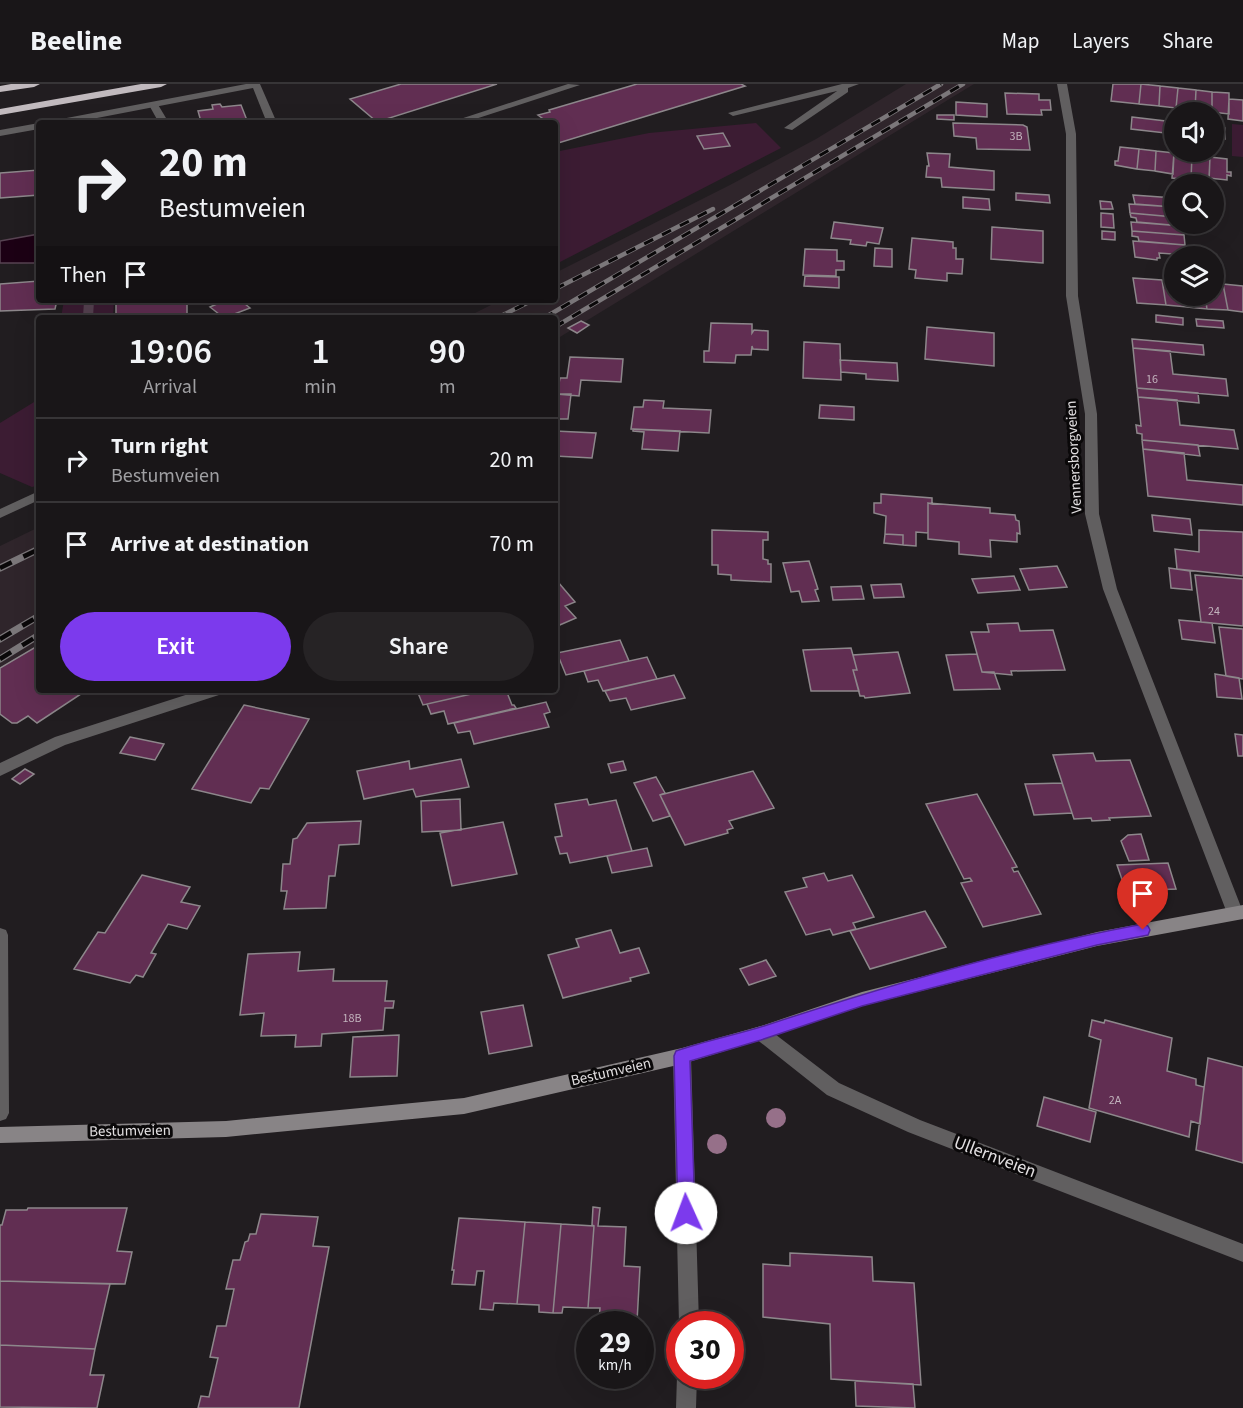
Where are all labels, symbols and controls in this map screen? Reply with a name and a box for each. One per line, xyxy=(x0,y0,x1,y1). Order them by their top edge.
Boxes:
text: Beeline xyxy=(30,21,122,61)
text: Map xyxy=(1002,26,1039,56)
text: Layers xyxy=(1072,26,1129,56)
text: Share xyxy=(1162,26,1213,56)
map controls xyxy=(1164,102,1224,306)
button: sound xyxy=(1164,102,1224,162)
house number: 3B xyxy=(1009,128,1023,145)
text: 20 m xyxy=(159,133,248,193)
icon: right xyxy=(60,144,138,222)
button: search xyxy=(1164,174,1224,234)
text: Bestumveien xyxy=(159,189,306,228)
button: layers xyxy=(1164,246,1224,306)
icon: arrive xyxy=(119,258,152,291)
text: Then xyxy=(60,259,107,291)
text: 19:06 xyxy=(128,326,212,377)
text: 1 xyxy=(311,326,330,377)
text: 90 xyxy=(429,326,466,377)
house number: 16 xyxy=(1146,371,1158,388)
text: Arrival xyxy=(143,373,197,401)
text: min xyxy=(304,373,337,401)
text: m xyxy=(439,373,456,401)
street label: Vennersborgveien xyxy=(1061,400,1087,514)
text: Turn right xyxy=(111,430,208,462)
icon: right xyxy=(60,444,93,477)
text: 20 m xyxy=(489,444,534,476)
text: Bestumveien xyxy=(111,462,220,490)
icon: arrive xyxy=(60,528,93,561)
text: Arrive at destination xyxy=(111,528,309,560)
text: 70 m xyxy=(489,528,534,560)
house number: 24 xyxy=(1208,603,1220,620)
button: Exit xyxy=(60,612,291,681)
button: Share xyxy=(303,612,534,681)
pin xyxy=(1117,868,1168,930)
icon: arrive xyxy=(1126,877,1159,910)
house number: 18B xyxy=(343,1010,361,1027)
street label: Bestumveien xyxy=(569,1053,653,1091)
house number: 2A xyxy=(1109,1092,1122,1109)
street label: Bestumveien xyxy=(89,1120,171,1142)
street label: Ullernveien xyxy=(950,1130,1040,1184)
position arrow xyxy=(654,1181,718,1245)
speed limit sign: 30 xyxy=(666,1311,744,1389)
text: 29 xyxy=(599,1321,631,1364)
text: km/h xyxy=(598,1355,632,1376)

